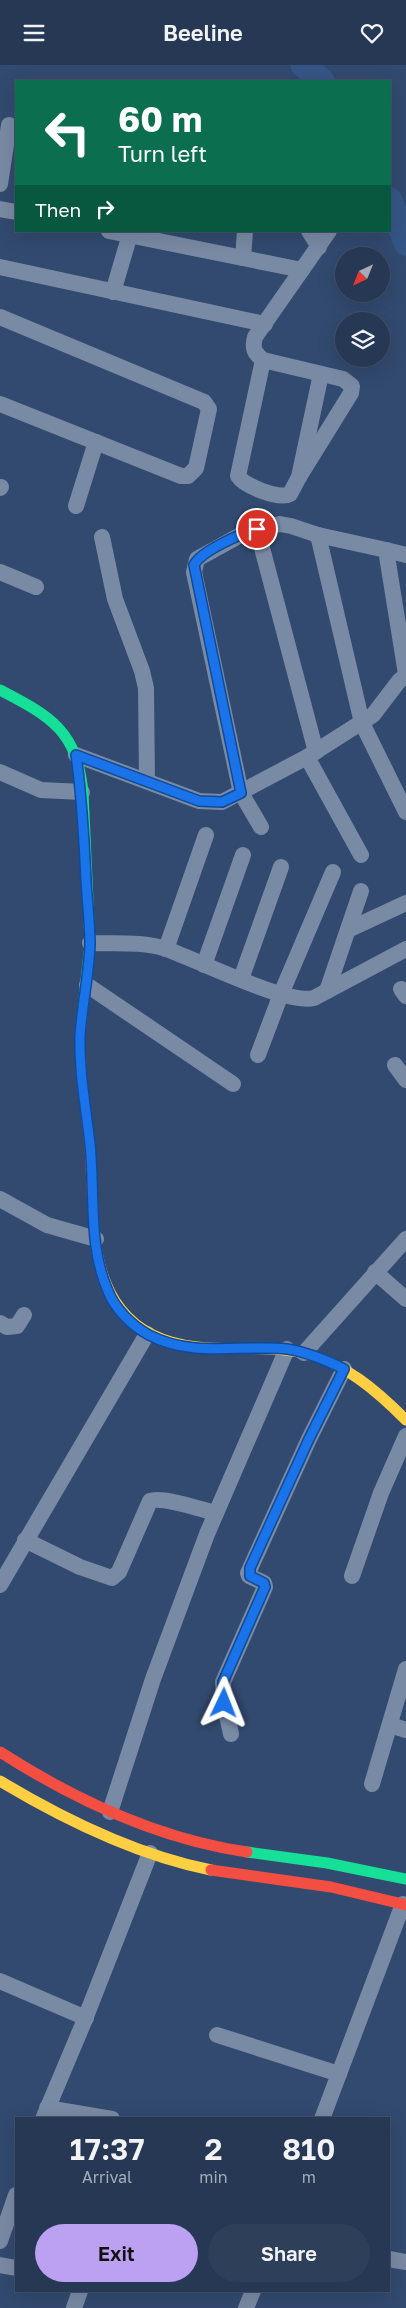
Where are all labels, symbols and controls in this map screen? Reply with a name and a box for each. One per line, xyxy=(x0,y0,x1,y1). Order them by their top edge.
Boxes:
icon: menu xyxy=(20,19,48,47)
text: Beeline xyxy=(163,19,243,46)
icon: heart xyxy=(358,19,386,47)
text: 60 m xyxy=(118,98,202,140)
icon: left xyxy=(35,100,100,165)
text: Turn left xyxy=(118,140,207,167)
icon: right xyxy=(91,195,119,223)
text: Then xyxy=(35,198,81,221)
north arrow xyxy=(335,247,390,303)
map controls xyxy=(335,247,390,367)
button: layers xyxy=(335,312,390,367)
pin xyxy=(236,508,278,550)
icon: arrive xyxy=(243,515,271,543)
position arrow xyxy=(197,1676,249,1728)
text: 17:37 xyxy=(70,2131,145,2167)
text: 2 xyxy=(204,2131,222,2167)
text: 810 xyxy=(282,2131,335,2167)
text: Arrival xyxy=(82,2167,132,2187)
text: min xyxy=(199,2167,228,2187)
text: m xyxy=(302,2167,316,2187)
button: Exit xyxy=(35,2224,198,2282)
button: Share xyxy=(208,2224,370,2282)

